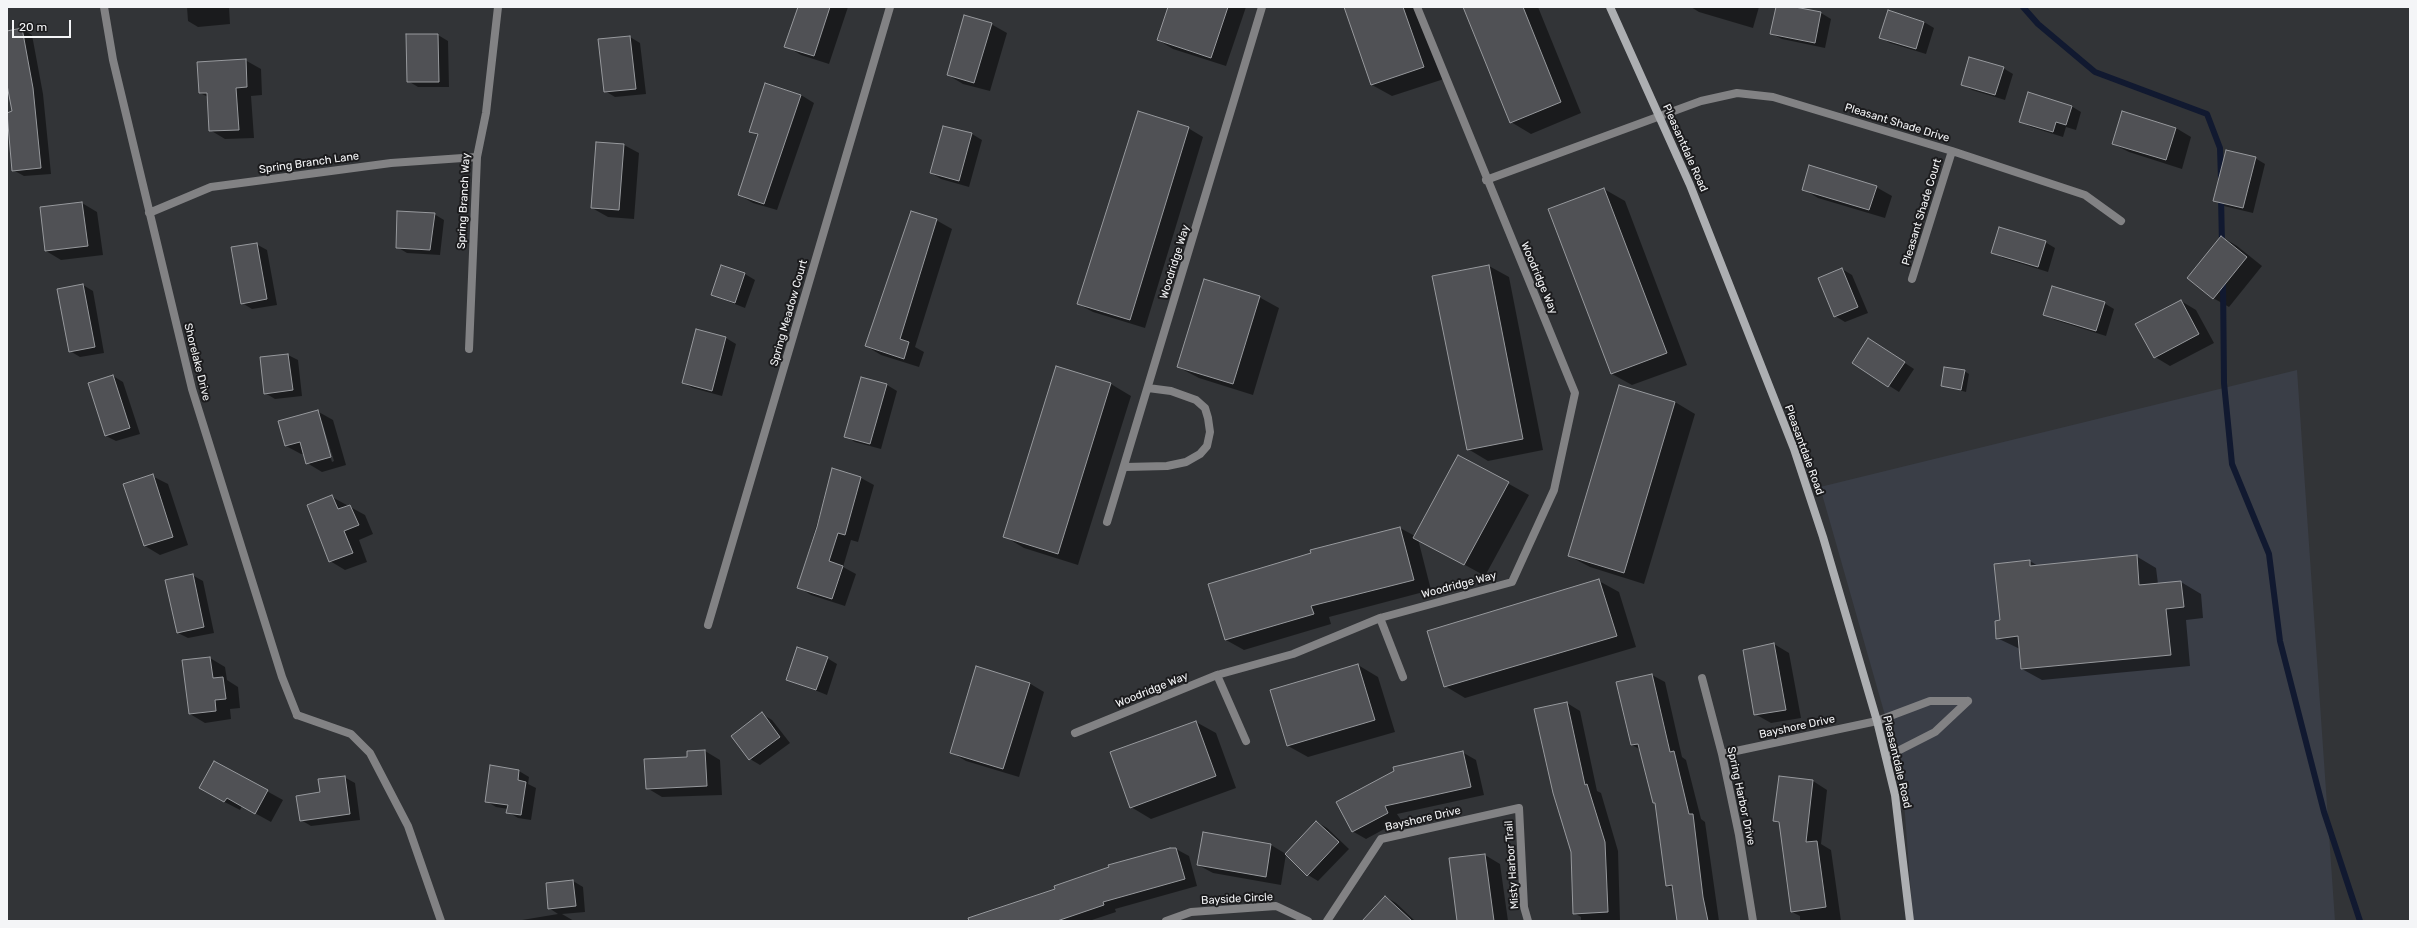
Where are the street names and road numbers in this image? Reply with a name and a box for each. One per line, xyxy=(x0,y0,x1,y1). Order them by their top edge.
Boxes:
street label: Pleasant Shade Drive xyxy=(1843,101,1951,145)
street label: Pleasantdale Road xyxy=(1660,102,1710,194)
street label: Spring Branch Lane xyxy=(258,149,360,177)
street label: Spring Branch Way xyxy=(455,153,473,249)
street label: Pleasant Shade Court xyxy=(1899,157,1945,267)
street label: Woodridge Way xyxy=(1157,223,1193,301)
street label: Woodridge Way xyxy=(1518,240,1560,316)
street label: Spring Meadow Court xyxy=(767,258,811,368)
street label: Shorelake Drive xyxy=(181,322,213,402)
street label: Pleasantdale Road xyxy=(1782,403,1826,497)
street label: Woodridge Way xyxy=(1420,569,1498,601)
street label: Woodridge Way xyxy=(1114,669,1190,711)
street label: Bayshore Drive xyxy=(1758,713,1836,741)
street label: Pleasantdale Road xyxy=(1880,714,1914,810)
street label: Spring Harbor Drive xyxy=(1724,745,1758,847)
street label: Bayshore Drive xyxy=(1384,804,1462,834)
street label: Misty Harbor Trail xyxy=(1502,820,1522,910)
street label: Bayside Circle xyxy=(1201,891,1273,907)

